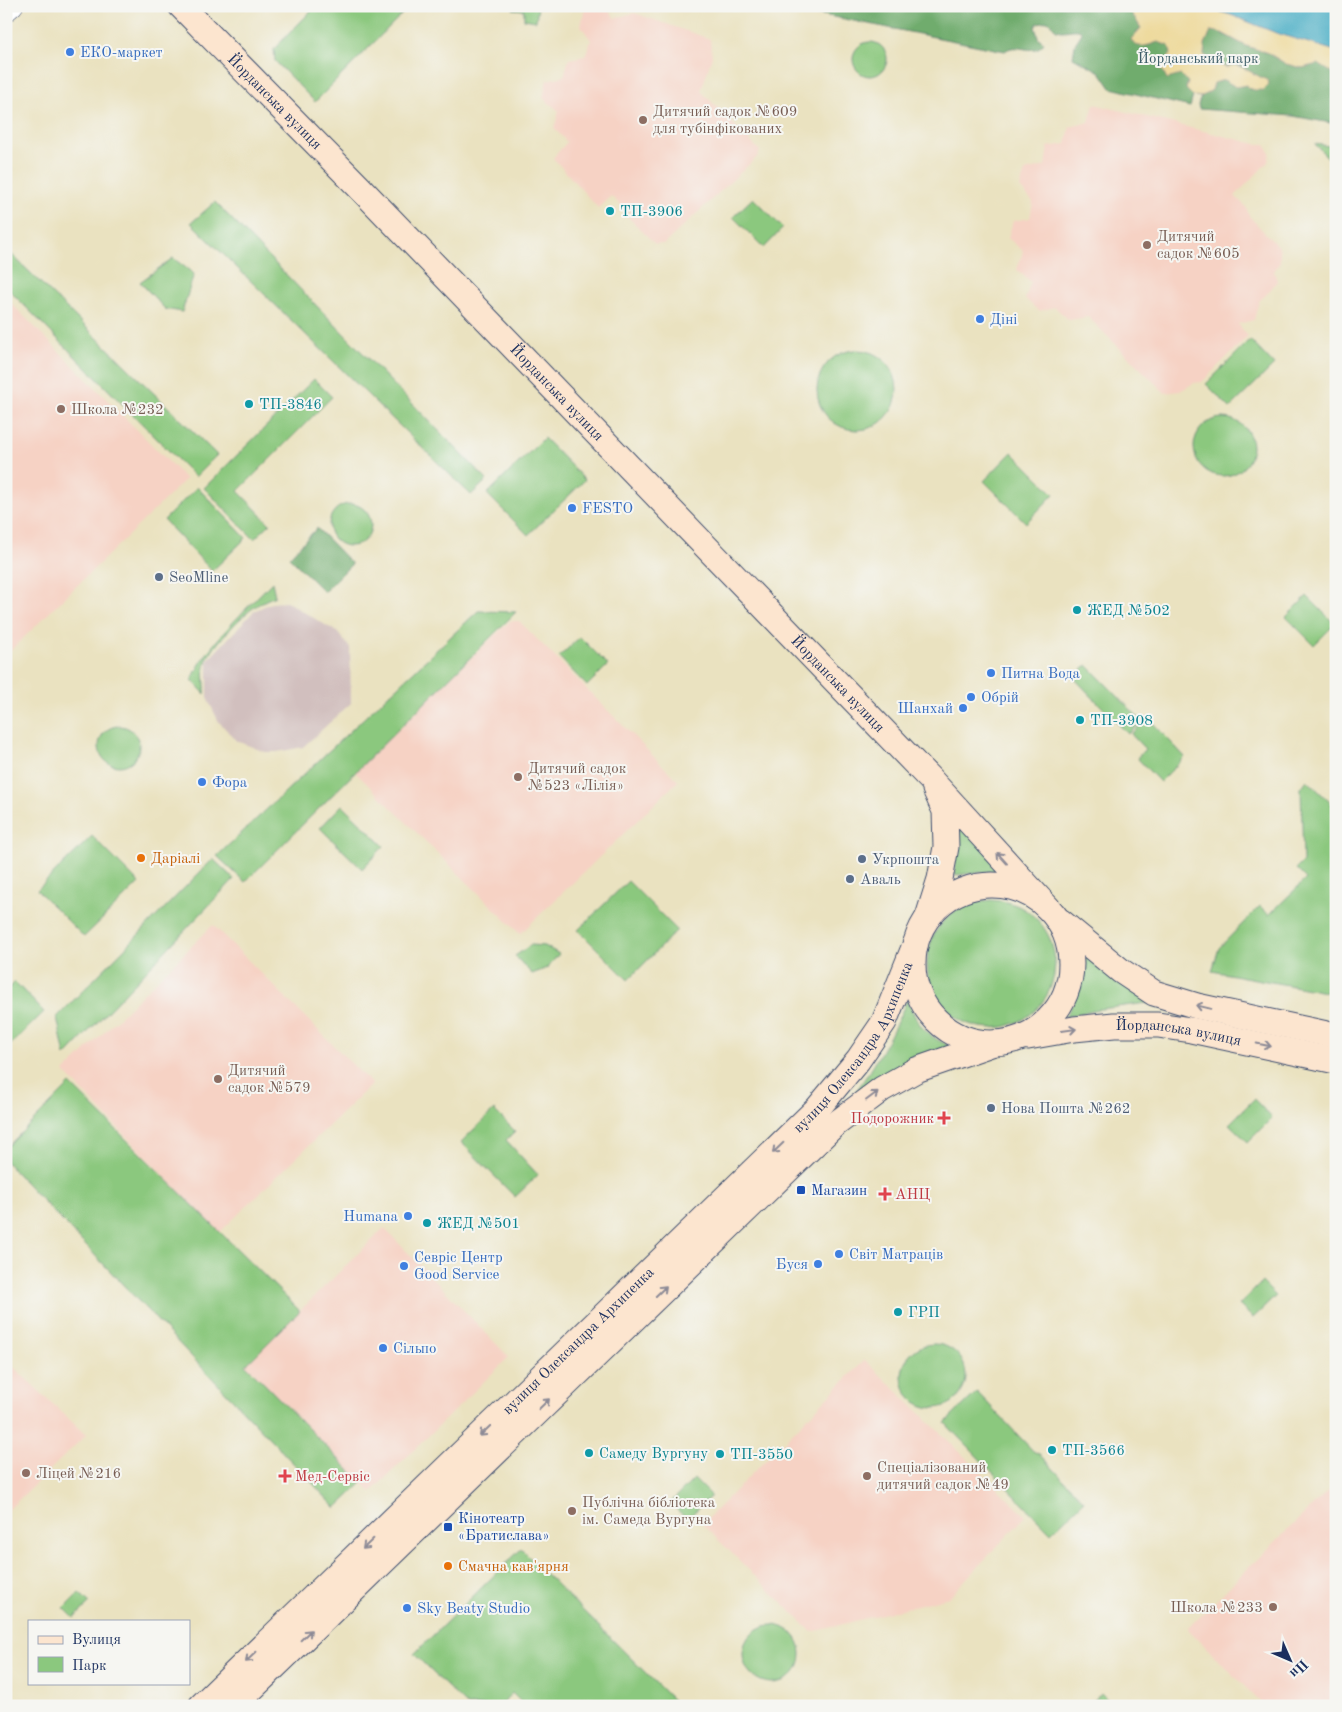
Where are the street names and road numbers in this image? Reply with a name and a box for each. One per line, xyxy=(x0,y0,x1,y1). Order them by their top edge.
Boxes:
street label: Йорданська вулиця xyxy=(224,49,324,153)
street label: Йорданська вулиця xyxy=(506,339,606,444)
street label: Йорданська вулиця xyxy=(787,631,887,736)
street label: вулиця Олександра Архипенка xyxy=(791,960,917,1136)
street label: Йорданська вулиця xyxy=(1115,1015,1243,1050)
street label: вулиця Олександра Архипенка xyxy=(500,1265,658,1418)

